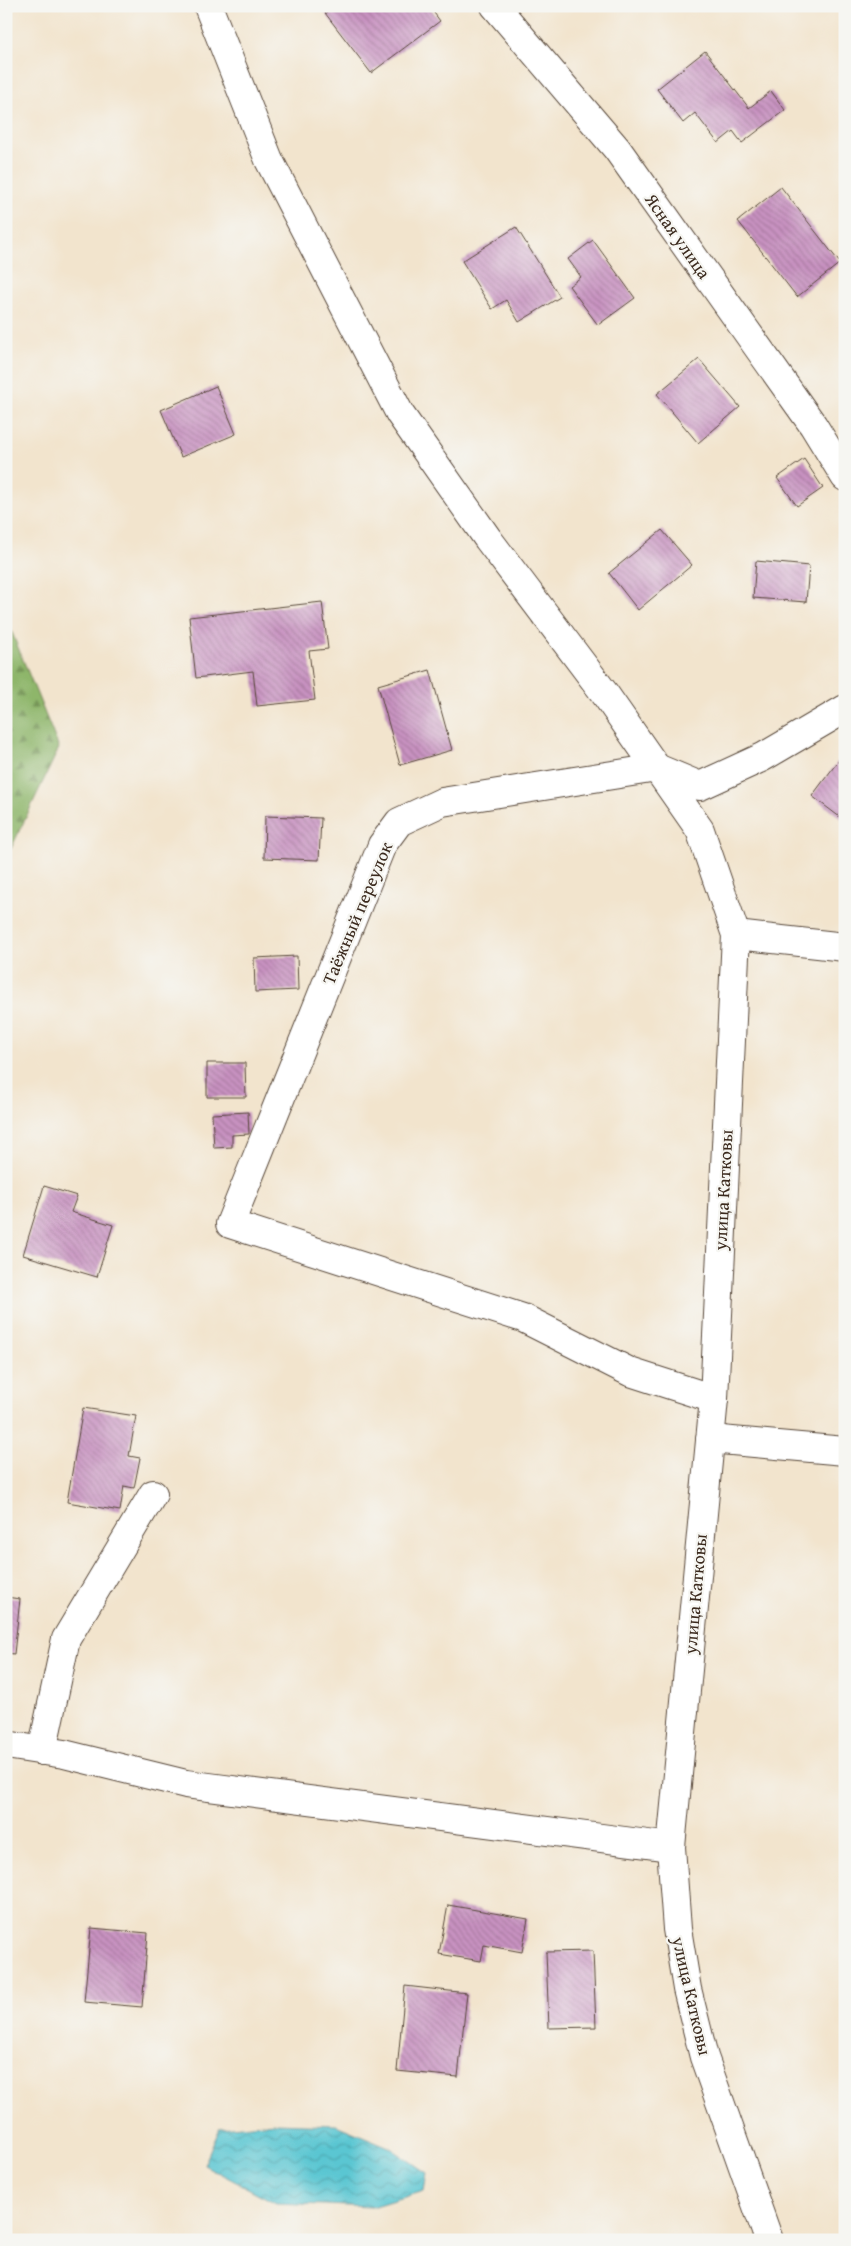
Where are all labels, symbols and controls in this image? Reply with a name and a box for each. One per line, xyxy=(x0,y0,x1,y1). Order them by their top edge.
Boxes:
street label: Ясная улица xyxy=(638,187,718,285)
street label: Таёжный переулок xyxy=(315,837,399,988)
street label: улица Катковы xyxy=(706,1129,740,1252)
street label: улица Катковы xyxy=(676,1532,714,1656)
street label: улица Катковы xyxy=(665,1933,719,2058)

